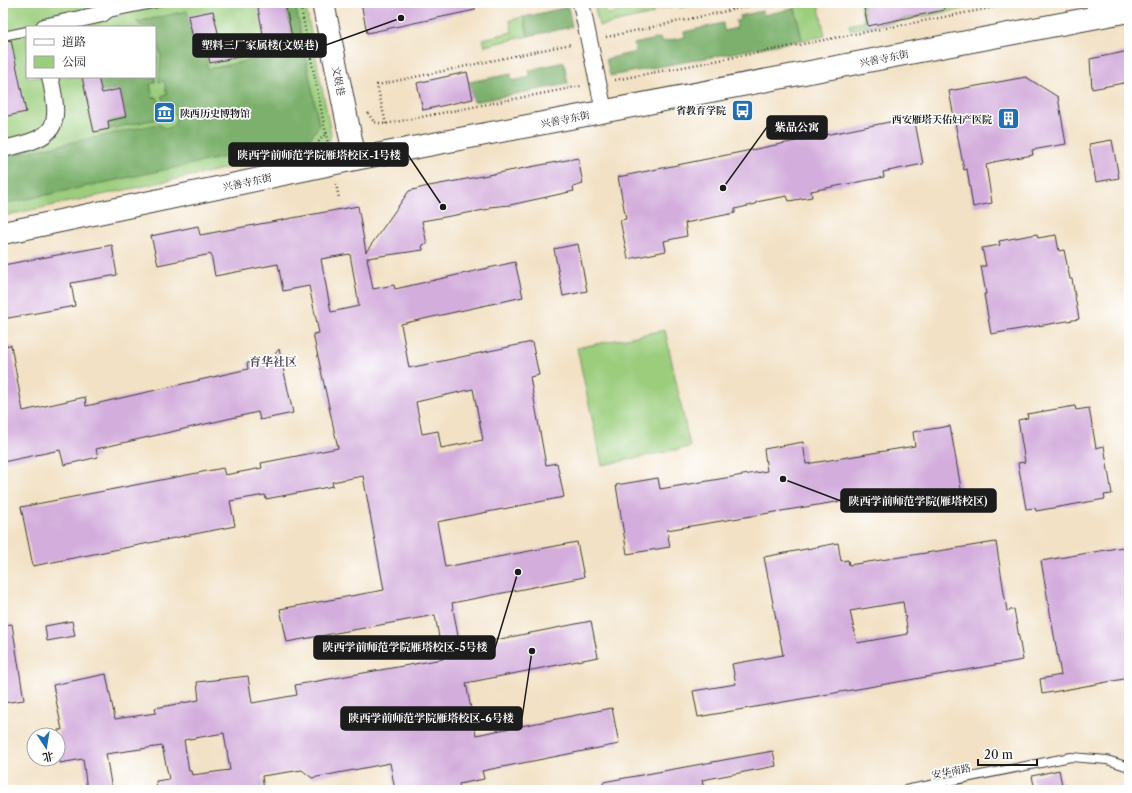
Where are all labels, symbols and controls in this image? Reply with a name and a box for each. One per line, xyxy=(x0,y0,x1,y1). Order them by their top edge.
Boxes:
legend xyxy=(26,26,156,78)
text: 道路 xyxy=(62,34,86,49)
callout: 塑料三厂家属楼(文娱巷) xyxy=(193,34,326,57)
text: 塑料三厂家属楼(文娱巷) xyxy=(202,38,319,52)
street label: 兴善寺东街 xyxy=(858,47,910,70)
text: 公园 xyxy=(62,54,86,69)
street label: 文娱巷 xyxy=(329,65,348,97)
bus stop icon: 省教育学院 xyxy=(729,97,755,123)
museum icon: 陕西历史博物馆 xyxy=(152,100,178,126)
place label: 省教育学院 xyxy=(676,104,726,117)
building icon: 西安雁塔天佑妇产医院 xyxy=(995,106,1021,132)
place label: 陕西历史博物馆 xyxy=(180,107,250,120)
street label: 兴善寺东街 xyxy=(539,108,591,131)
place label: 西安雁塔天佑妇产医院 xyxy=(892,113,992,126)
callout: 紫晶公寓 xyxy=(767,116,827,139)
text: 紫晶公寓 xyxy=(775,120,819,134)
callout: 陕西学前师范学院雁塔校区-1号楼 xyxy=(229,143,408,166)
text: 陕西学前师范学院雁塔校区-1号楼 xyxy=(237,148,401,162)
street label: 兴善寺东街 xyxy=(221,171,273,194)
district label: 育华社区 xyxy=(249,354,297,369)
callout: 陕西学前师范学院(雁塔校区) xyxy=(841,489,996,512)
text: 陕西学前师范学院(雁塔校区) xyxy=(849,494,988,508)
callout: 陕西学前师范学院雁塔校区-5号楼 xyxy=(314,636,495,659)
text: 陕西学前师范学院雁塔校区-5号楼 xyxy=(323,640,487,654)
callout: 陕西学前师范学院雁塔校区-6号楼 xyxy=(341,707,522,730)
text: 陕西学前师范学院雁塔校区-6号楼 xyxy=(348,711,514,725)
north arrow xyxy=(26,727,66,767)
scale bar xyxy=(978,741,1037,767)
text: 20 m xyxy=(984,747,1013,762)
text: 北 xyxy=(41,749,55,765)
street label: 安华南路 xyxy=(930,761,972,782)

